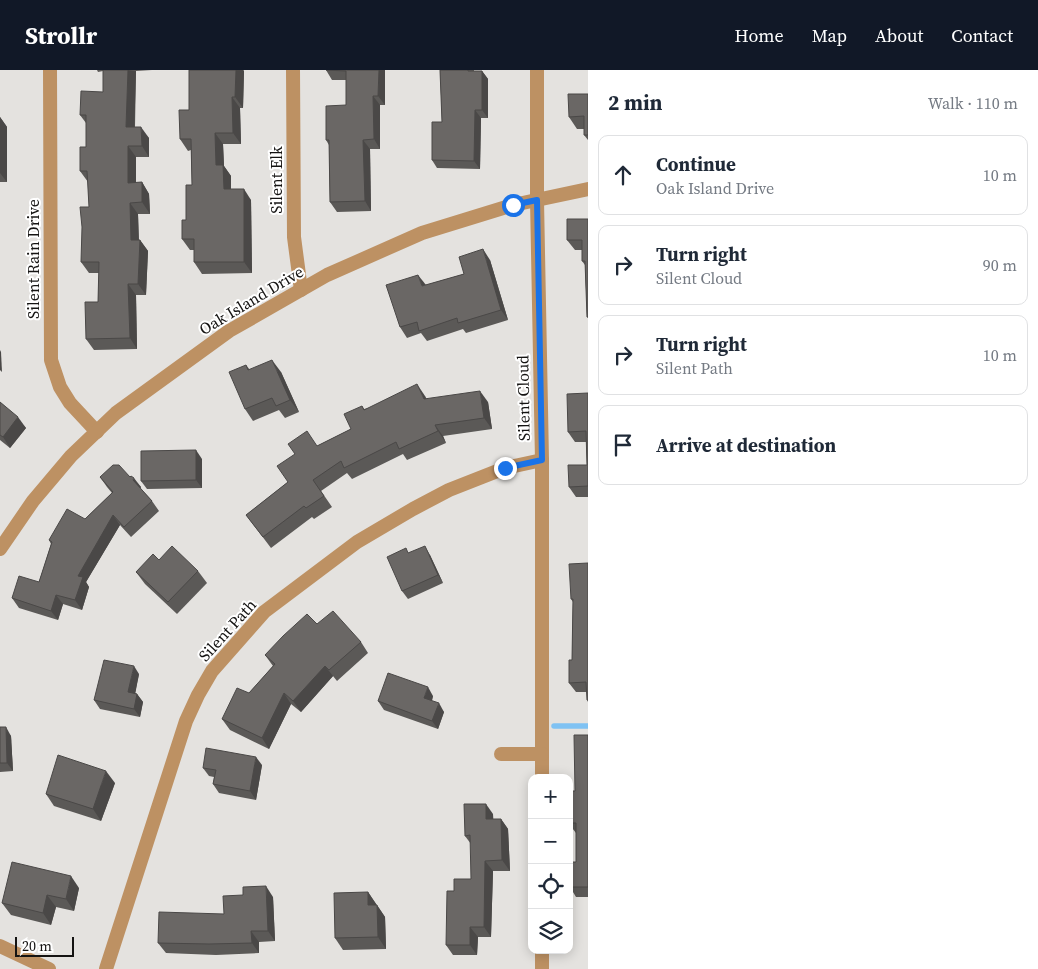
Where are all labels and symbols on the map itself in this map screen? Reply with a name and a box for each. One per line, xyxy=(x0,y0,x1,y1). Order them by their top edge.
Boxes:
street label: Silent Elk xyxy=(265,146,287,214)
route start xyxy=(502,194,525,217)
street label: Silent Rain Drive xyxy=(22,199,44,319)
street label: Oak Island Drive xyxy=(195,260,307,340)
street label: Silent Cloud xyxy=(511,355,535,441)
route end xyxy=(494,457,517,480)
street label: Silent Path xyxy=(193,594,261,666)
scale bar xyxy=(15,934,74,957)

